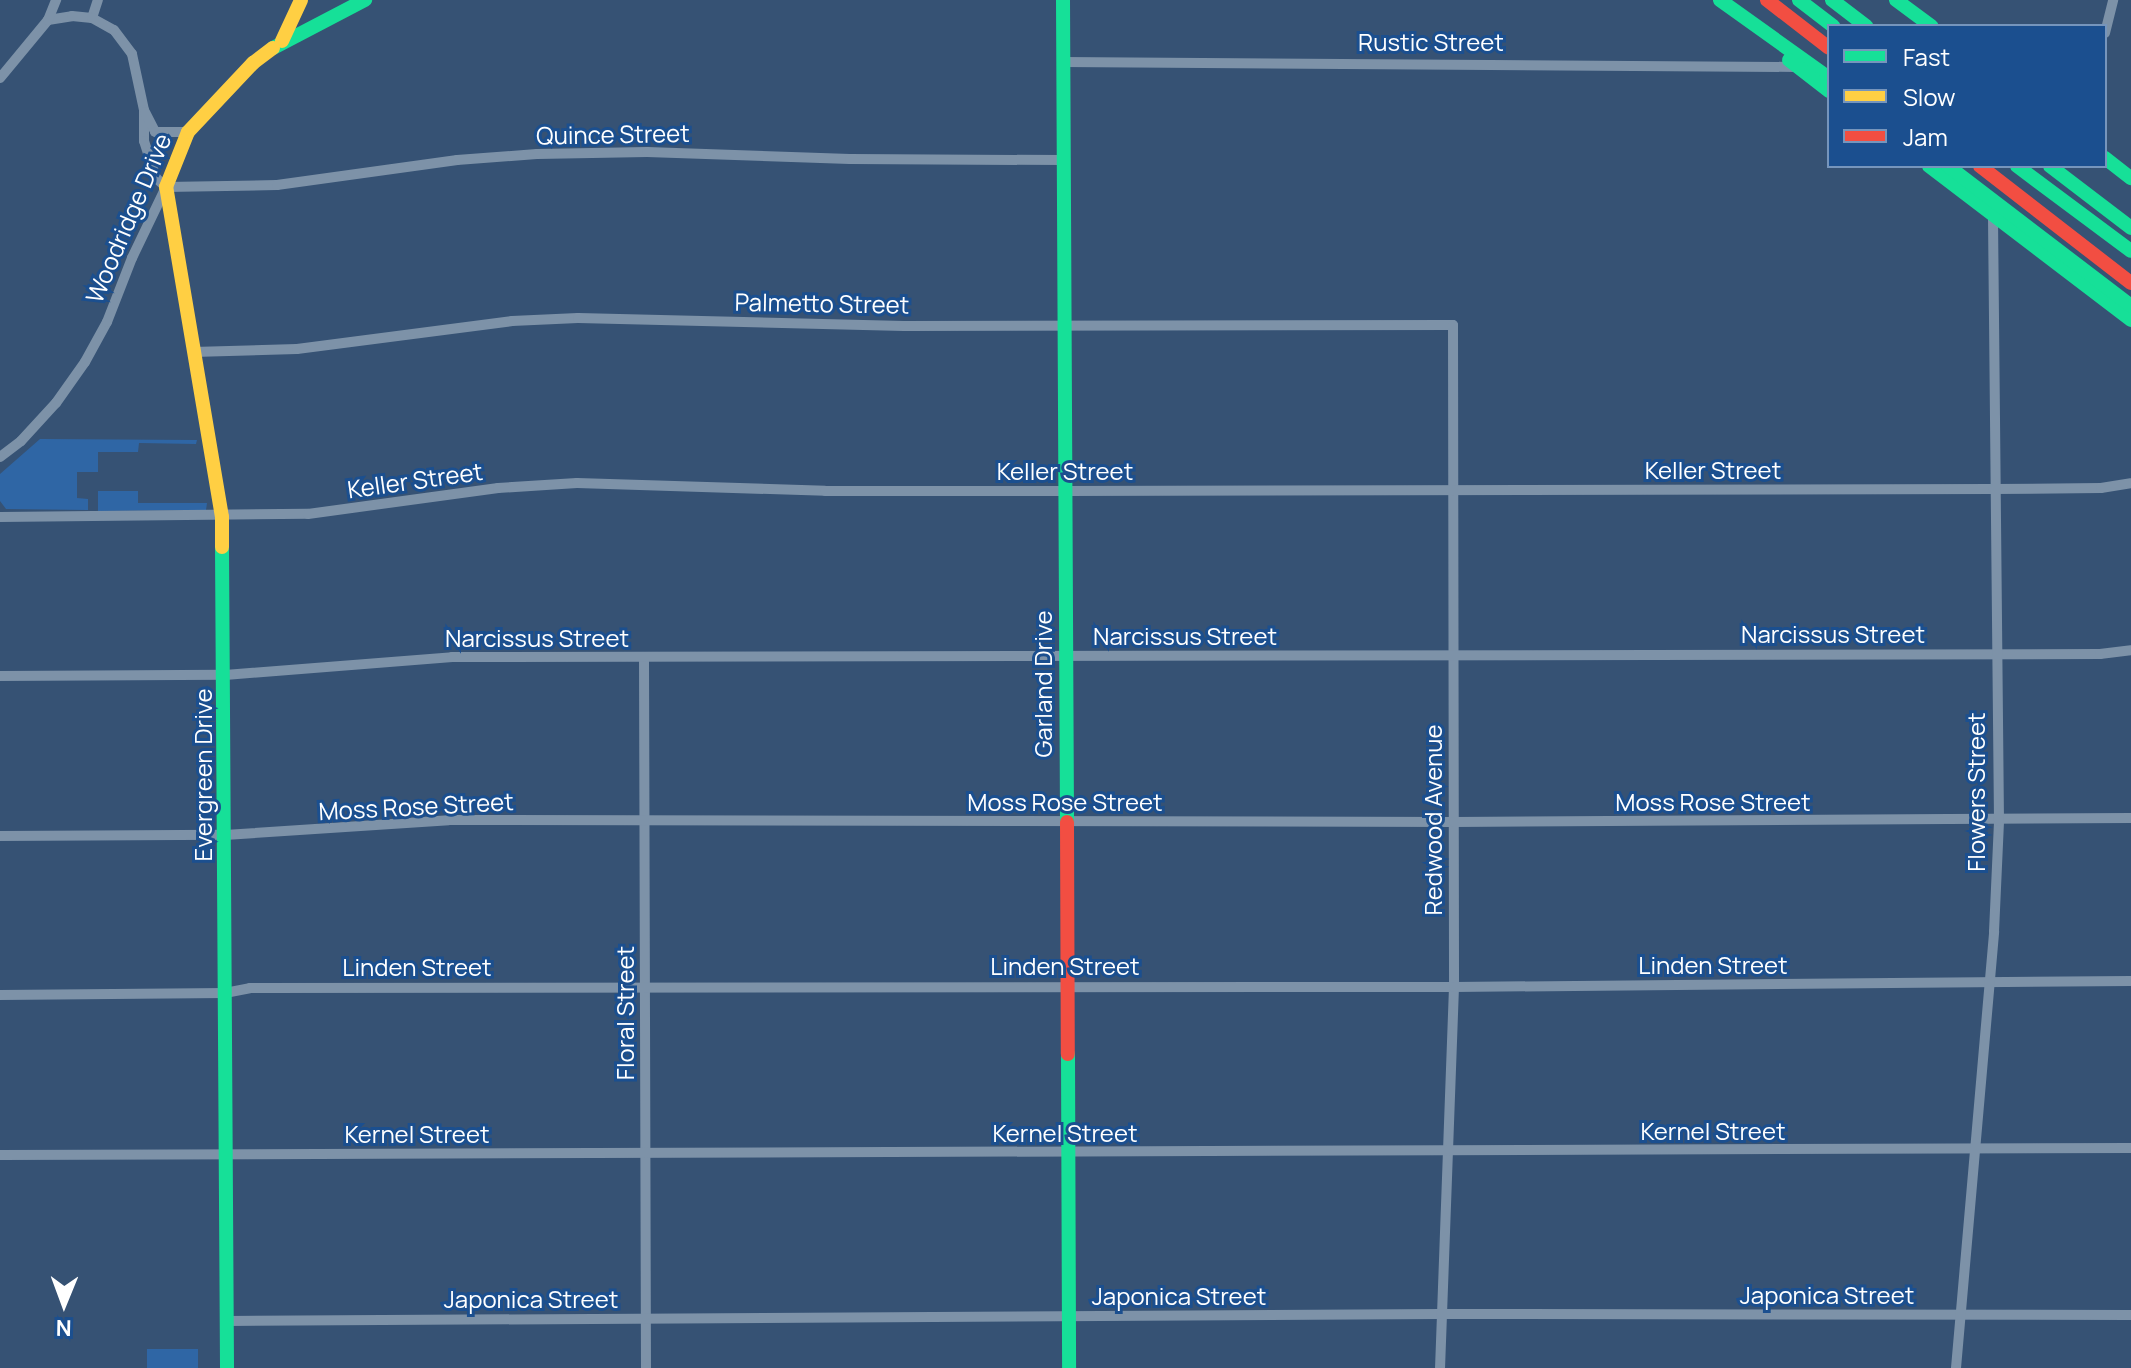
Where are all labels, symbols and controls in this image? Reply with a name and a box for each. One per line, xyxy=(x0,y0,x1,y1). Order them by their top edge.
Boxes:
legend xyxy=(1827,24,2107,168)
street label: Rustic Street xyxy=(1358,28,1504,56)
text: Fast xyxy=(1903,40,1950,73)
text: Slow xyxy=(1903,80,1956,113)
street label: Quince Street xyxy=(536,118,690,150)
text: Jam xyxy=(1903,120,1948,153)
street label: Woodridge Drive xyxy=(79,129,177,307)
street label: Palmetto Street xyxy=(735,287,909,319)
street label: Keller Street xyxy=(345,456,485,504)
street label: Keller Street xyxy=(1645,456,1781,484)
street label: Keller Street xyxy=(997,457,1133,485)
street label: Garland Drive xyxy=(1029,610,1057,758)
street label: Narcissus Street xyxy=(1741,620,1925,648)
street label: Narcissus Street xyxy=(1093,622,1277,650)
street label: Narcissus Street xyxy=(445,624,629,652)
street label: Evergreen Drive xyxy=(189,688,217,862)
street label: Flowers Street xyxy=(1962,712,1990,872)
street label: Redwood Avenue xyxy=(1419,725,1447,915)
street label: Moss Rose Street xyxy=(318,787,514,825)
street label: Moss Rose Street xyxy=(967,788,1163,816)
street label: Moss Rose Street xyxy=(1615,788,1811,816)
street label: Floral Street xyxy=(611,946,639,1080)
street label: Linden Street xyxy=(1638,951,1788,979)
street label: Linden Street xyxy=(990,952,1140,980)
street label: Linden Street xyxy=(342,953,492,981)
street label: Kernel Street xyxy=(1640,1117,1786,1145)
street label: Kernel Street xyxy=(992,1119,1138,1147)
street label: Kernel Street xyxy=(344,1120,490,1148)
north arrow xyxy=(24,1264,104,1344)
street label: Japonica Street xyxy=(1740,1281,1914,1309)
street label: Japonica Street xyxy=(1092,1282,1266,1310)
street label: Japonica Street xyxy=(444,1285,618,1313)
text: N xyxy=(55,1313,72,1343)

